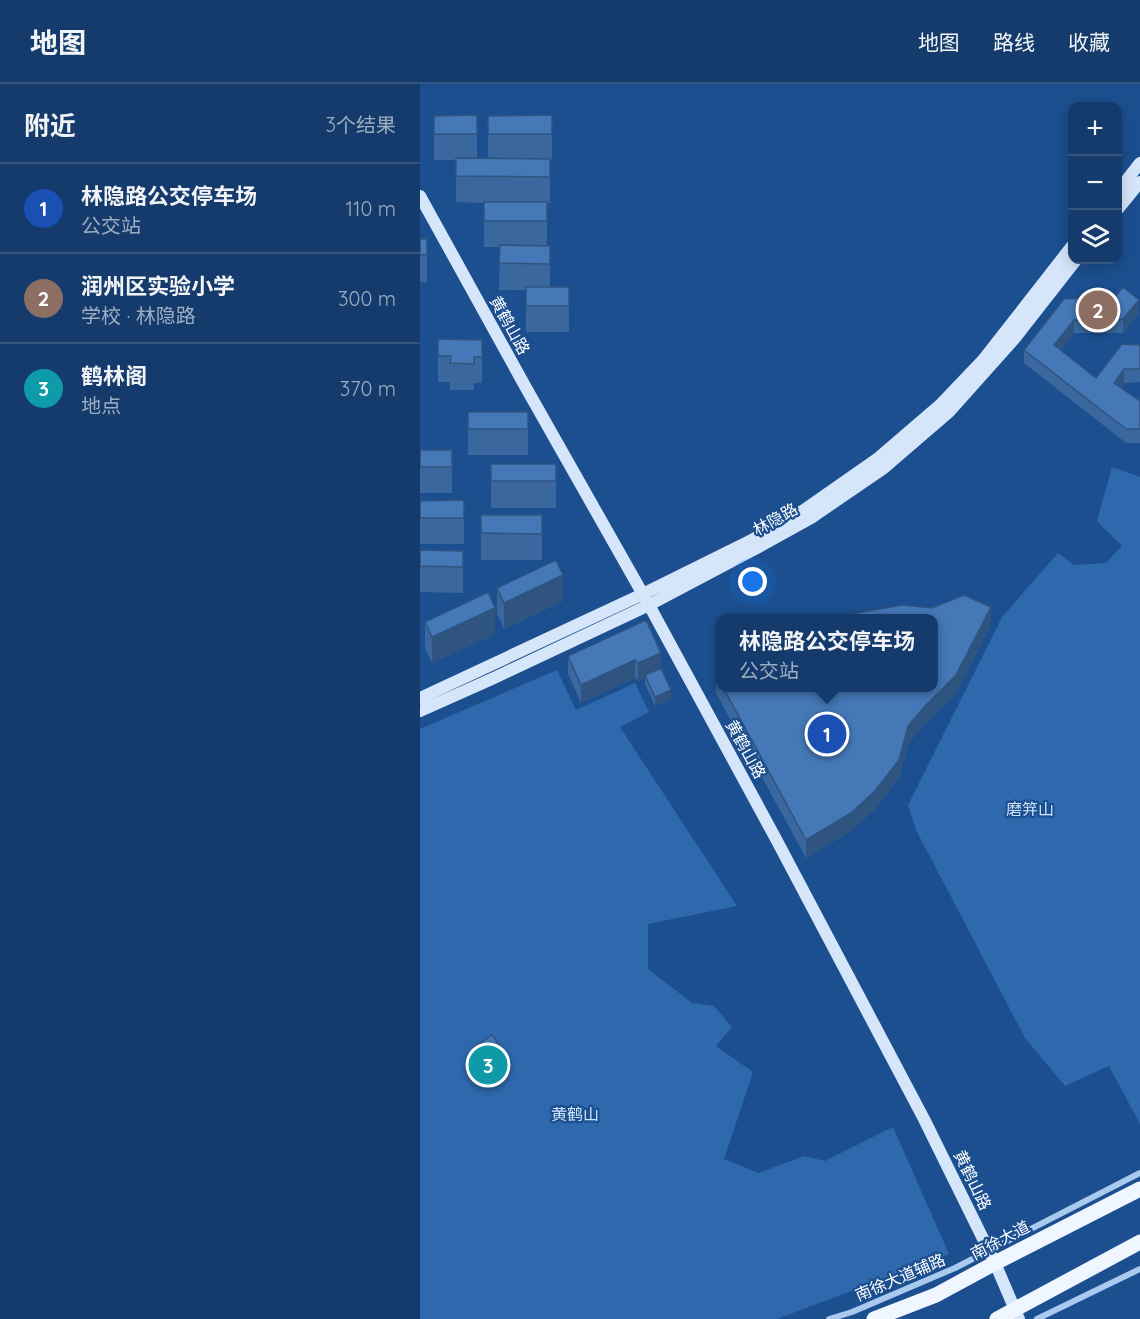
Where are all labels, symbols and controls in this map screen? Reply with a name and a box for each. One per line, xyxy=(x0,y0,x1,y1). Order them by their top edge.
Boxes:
text: 地图 xyxy=(30,25,86,60)
text: 地图 xyxy=(918,29,960,55)
text: 路线 xyxy=(993,29,1035,55)
text: 收藏 xyxy=(1068,29,1110,55)
map controls xyxy=(1068,102,1122,264)
button: + xyxy=(1068,102,1122,156)
text: 附近 xyxy=(24,109,76,142)
text: 3个结果 xyxy=(326,112,396,137)
button: − xyxy=(1068,156,1122,210)
text: 林隐路公交停车场 xyxy=(81,182,257,210)
text: 1 xyxy=(40,196,47,221)
text: 110 m xyxy=(346,196,396,221)
button: layers xyxy=(1068,210,1122,264)
text: 公交站 xyxy=(81,213,141,238)
text: 润州区实验小学 xyxy=(81,272,235,300)
text: 2 xyxy=(38,286,49,311)
text: 300 m xyxy=(338,286,396,311)
pin: 2 xyxy=(1078,288,1118,332)
street label: 黄鹤山路 xyxy=(486,292,534,358)
text: 学校 · 林隐路 xyxy=(81,303,196,328)
text: 鹤林阁 xyxy=(81,362,147,390)
text: 3 xyxy=(38,376,49,401)
text: 370 m xyxy=(340,376,396,401)
text: 地点 xyxy=(81,393,121,418)
street label: 林隐路 xyxy=(749,499,801,539)
your location xyxy=(738,567,767,596)
popup xyxy=(716,614,938,692)
text: 林隐路公交停车场 xyxy=(739,627,915,655)
text: 公交站 xyxy=(739,658,799,683)
pin: 1 xyxy=(808,712,846,756)
street label: 黄鹤山路 xyxy=(722,716,770,782)
park label: 磨笄山 xyxy=(1006,799,1054,819)
pin: 3 xyxy=(468,1042,508,1088)
park label: 黄鹤山 xyxy=(551,1104,599,1124)
street label: 黄鹤山路 xyxy=(950,1147,996,1213)
street label: 南徐大道 xyxy=(967,1216,1033,1264)
street label: 南徐大道辅路 xyxy=(852,1249,948,1305)

